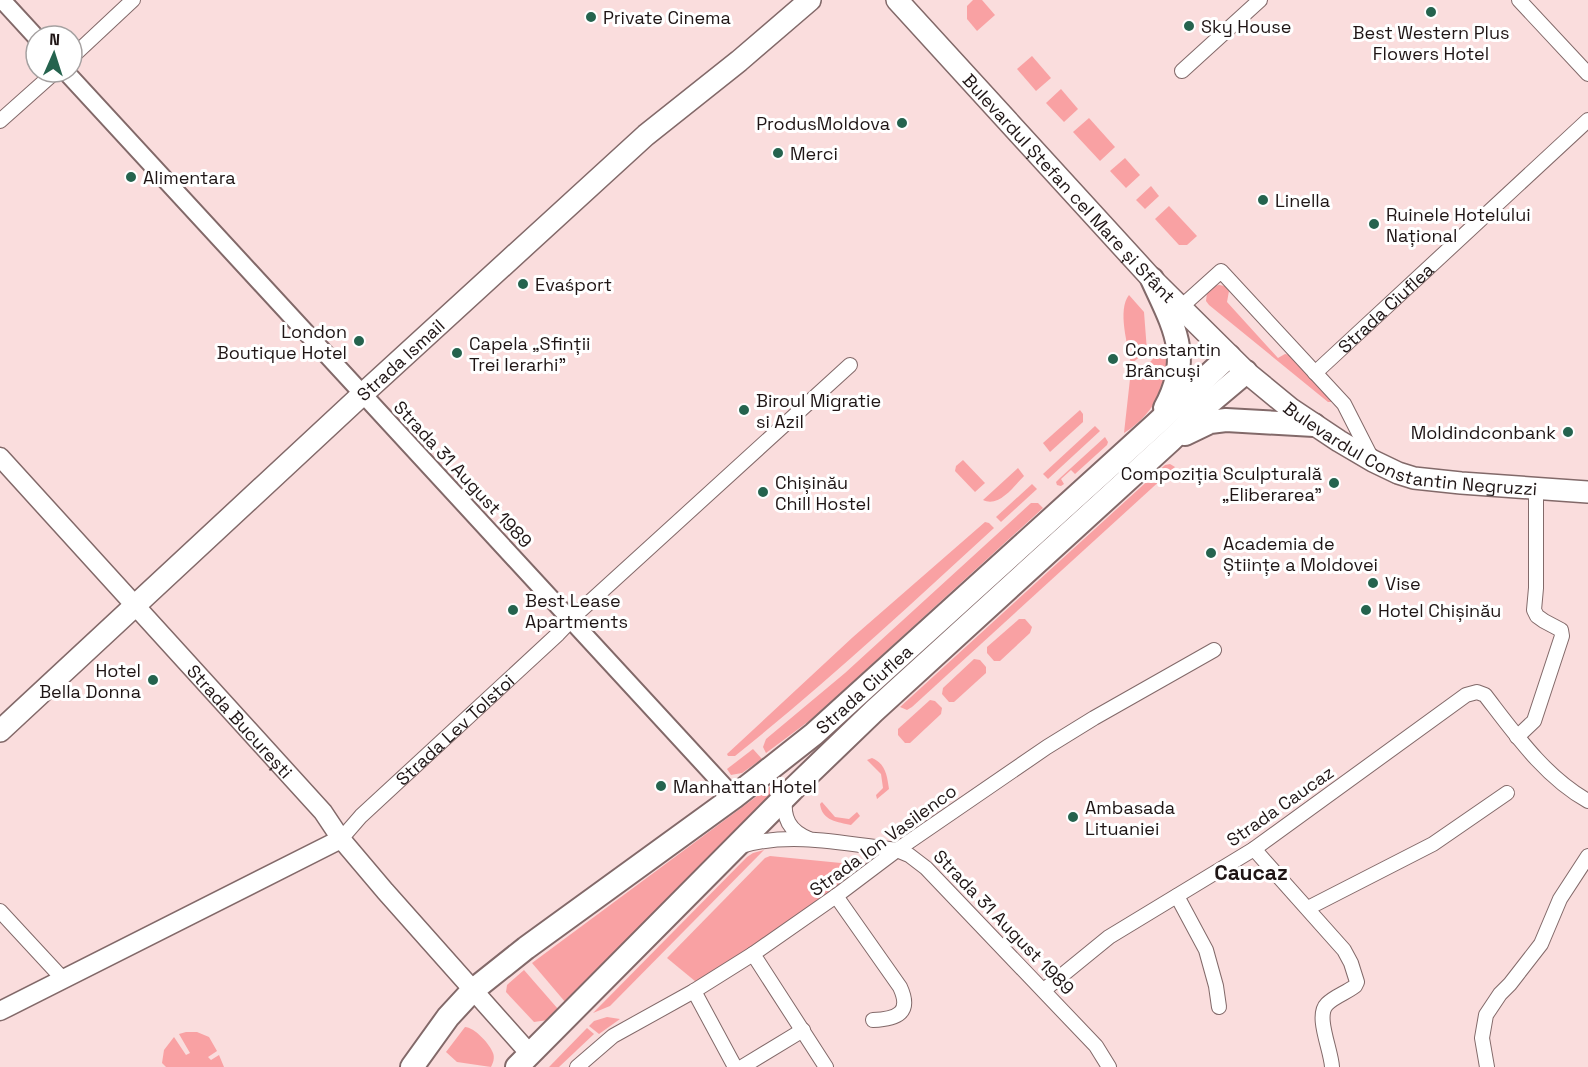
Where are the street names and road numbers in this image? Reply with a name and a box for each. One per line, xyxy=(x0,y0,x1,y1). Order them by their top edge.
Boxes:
street label: Bulevardul Ștefan cel Mare și Sfânt xyxy=(958,68,1181,308)
street label: Strada Ciuflea xyxy=(1333,258,1438,358)
street label: Strada Ismail xyxy=(351,314,449,406)
street label: Strada 31 August 1989 xyxy=(389,396,537,552)
street label: Bulevardul Constantin Negruzzi xyxy=(1279,396,1538,500)
street label: Strada Ciuflea xyxy=(811,639,917,739)
street label: Strada București xyxy=(183,659,298,783)
street label: Strada Lev Tolstoi xyxy=(390,669,519,790)
street label: Strada Caucaz xyxy=(1222,761,1338,851)
street label: Strada Ion Vasilenco xyxy=(805,779,961,901)
street label: Strada 31 August 1989 xyxy=(929,845,1079,999)

